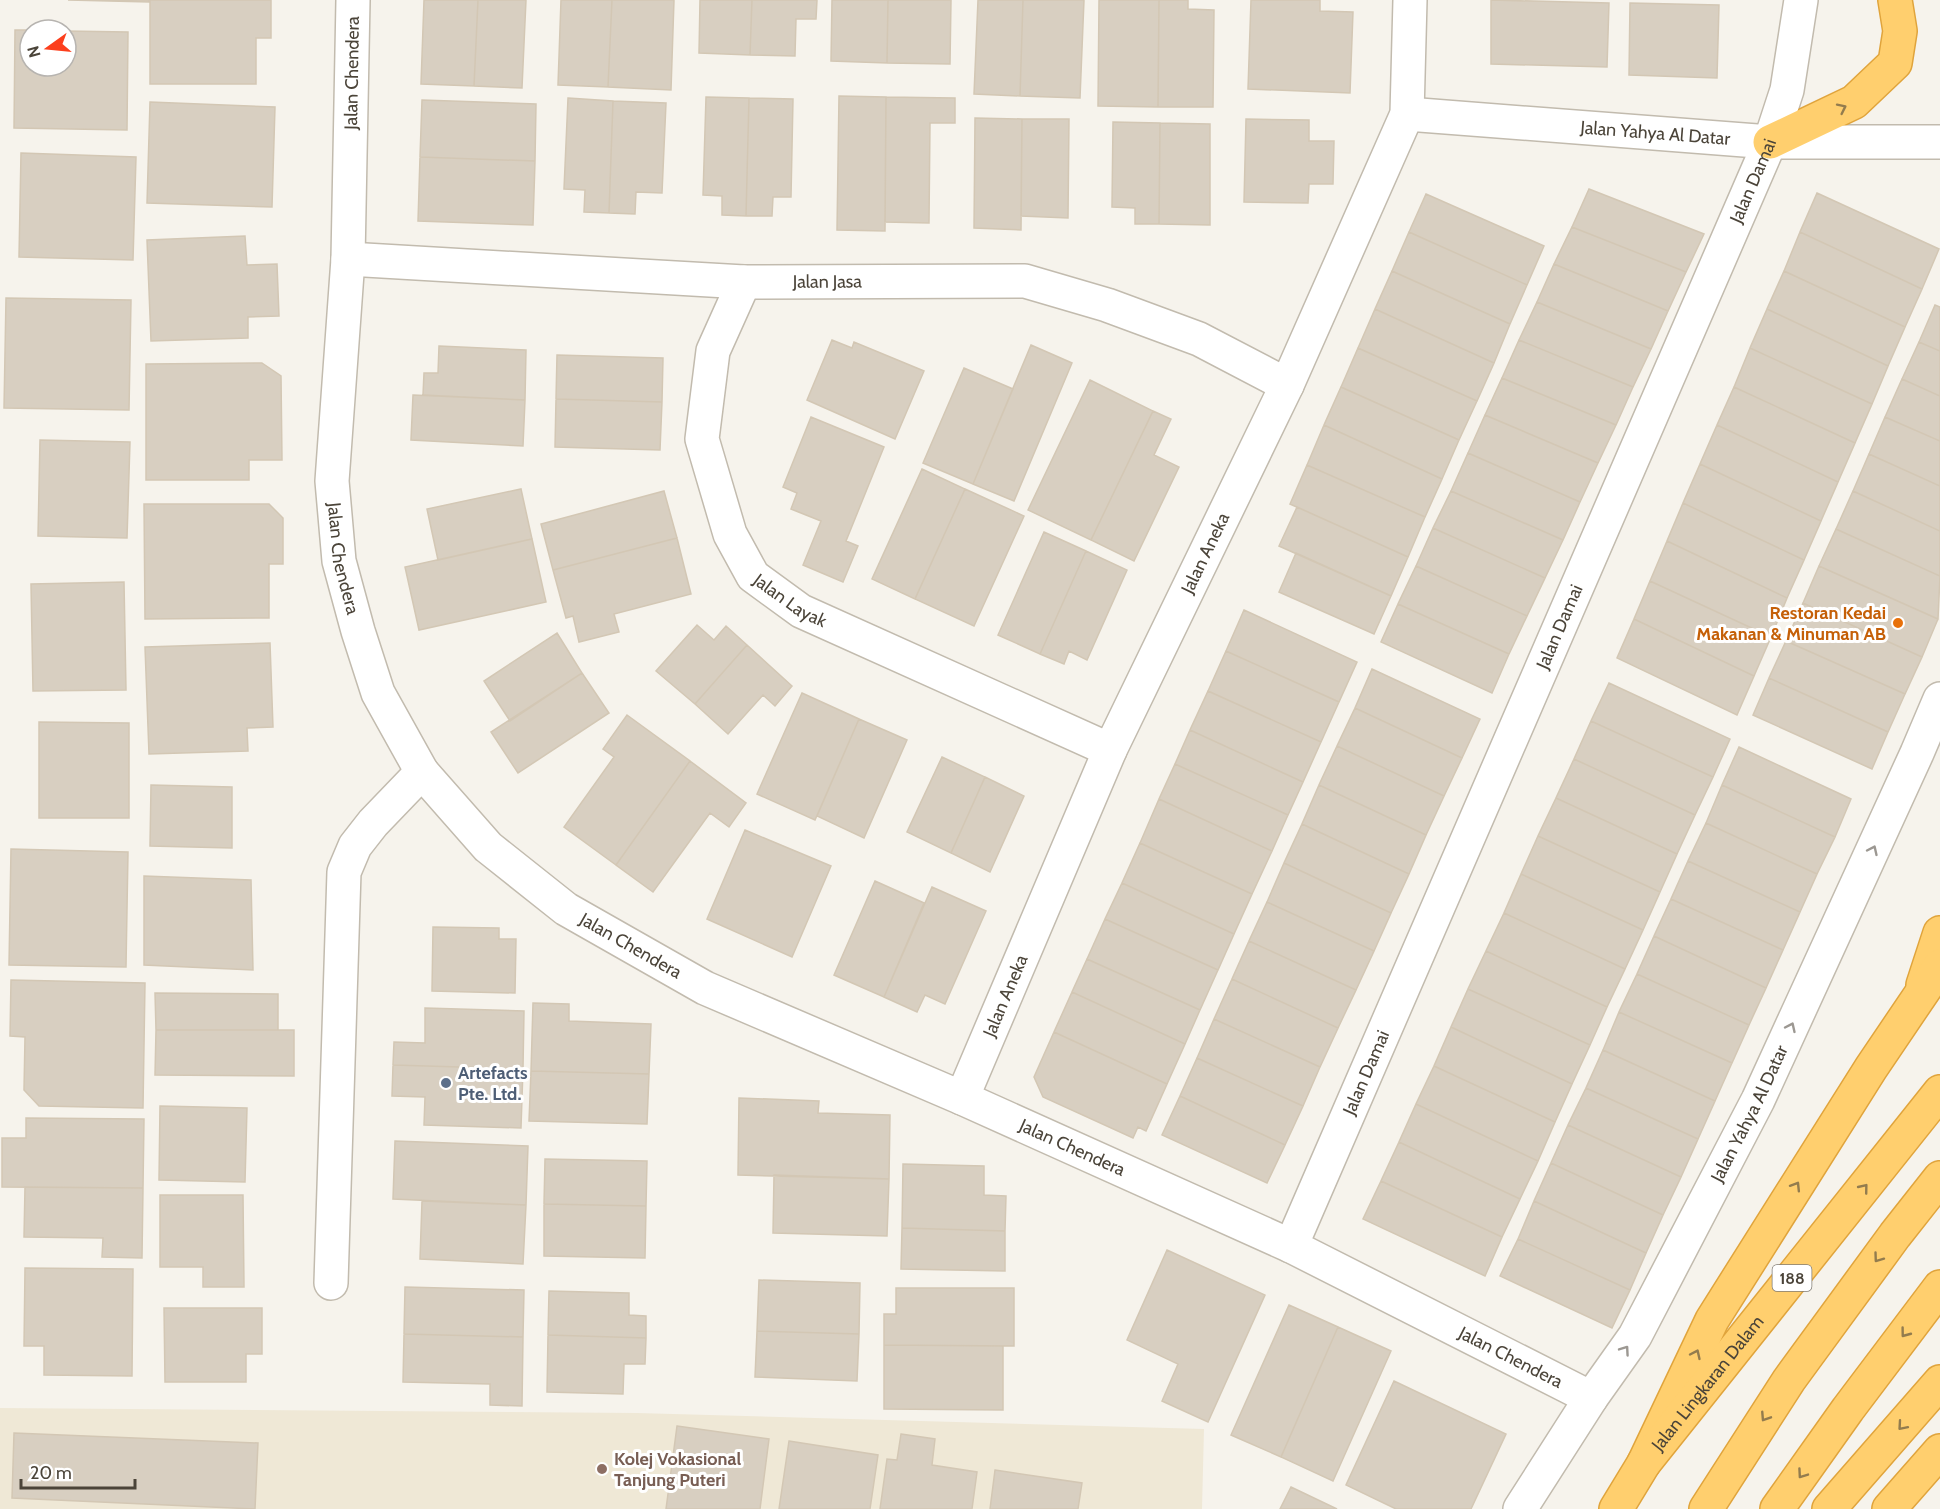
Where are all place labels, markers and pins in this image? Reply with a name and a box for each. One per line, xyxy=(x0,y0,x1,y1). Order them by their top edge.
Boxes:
place label: Restoran Kedai Makanan & Minuman AB xyxy=(1696,602,1886,645)
marker: Restoran Kedai Makanan & Minuman AB xyxy=(1891,616,1905,630)
place label: Artefacts Pte. Ltd. xyxy=(458,1062,528,1105)
marker: Artefacts Pte. Ltd. xyxy=(439,1076,453,1090)
place label: Kolej Vokasional Tanjung Puteri xyxy=(614,1448,741,1491)
marker: Kolej Vokasional Tanjung Puteri xyxy=(595,1462,609,1476)

